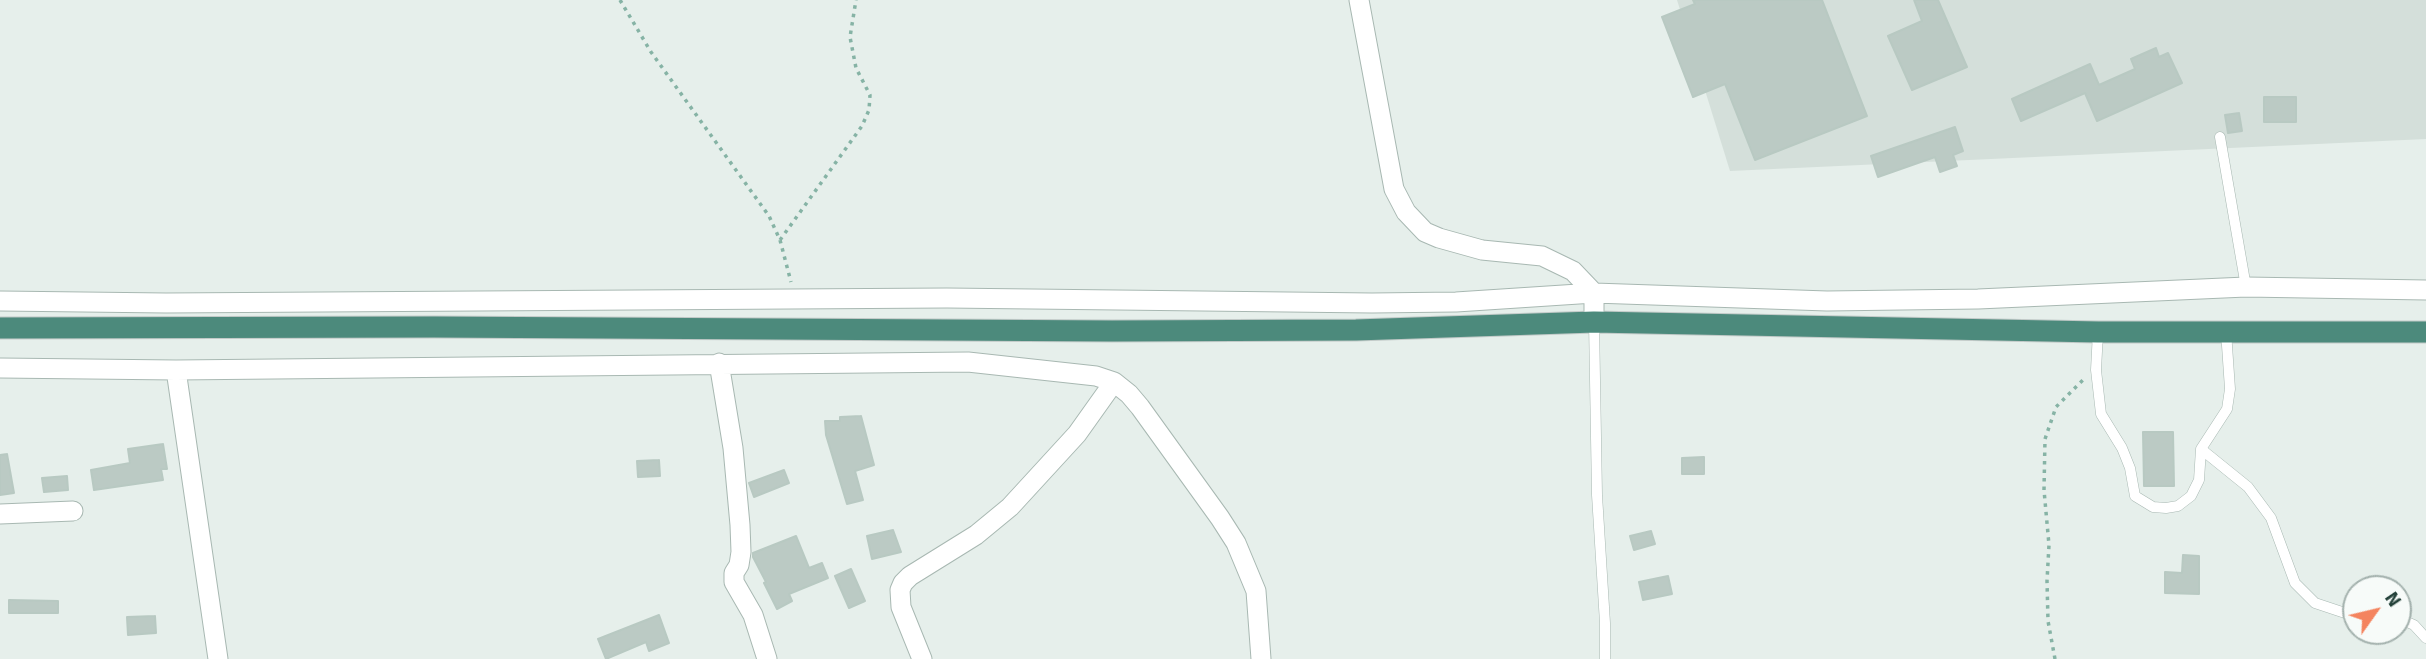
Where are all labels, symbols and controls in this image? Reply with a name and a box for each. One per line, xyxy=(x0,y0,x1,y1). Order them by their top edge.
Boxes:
north arrow xyxy=(2342,575,2412,645)
text: N xyxy=(2379,587,2406,612)

